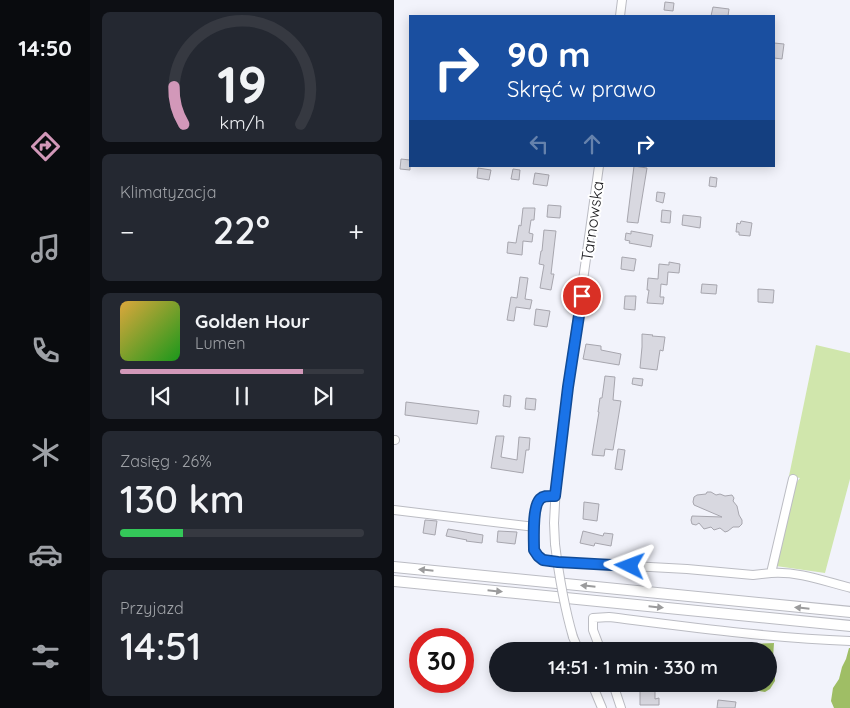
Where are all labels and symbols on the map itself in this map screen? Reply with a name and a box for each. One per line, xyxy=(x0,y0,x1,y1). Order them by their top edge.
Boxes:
street label: Tarnowska xyxy=(576,180,608,262)
pin xyxy=(561,275,603,317)
position arrow xyxy=(603,539,655,591)
one-way arrow xyxy=(418,566,434,574)
one-way arrow xyxy=(579,582,595,590)
one-way arrow xyxy=(487,587,503,595)
one-way arrow xyxy=(649,603,665,611)
one-way arrow xyxy=(793,603,809,611)
speed limit sign: 30 xyxy=(409,628,474,693)

